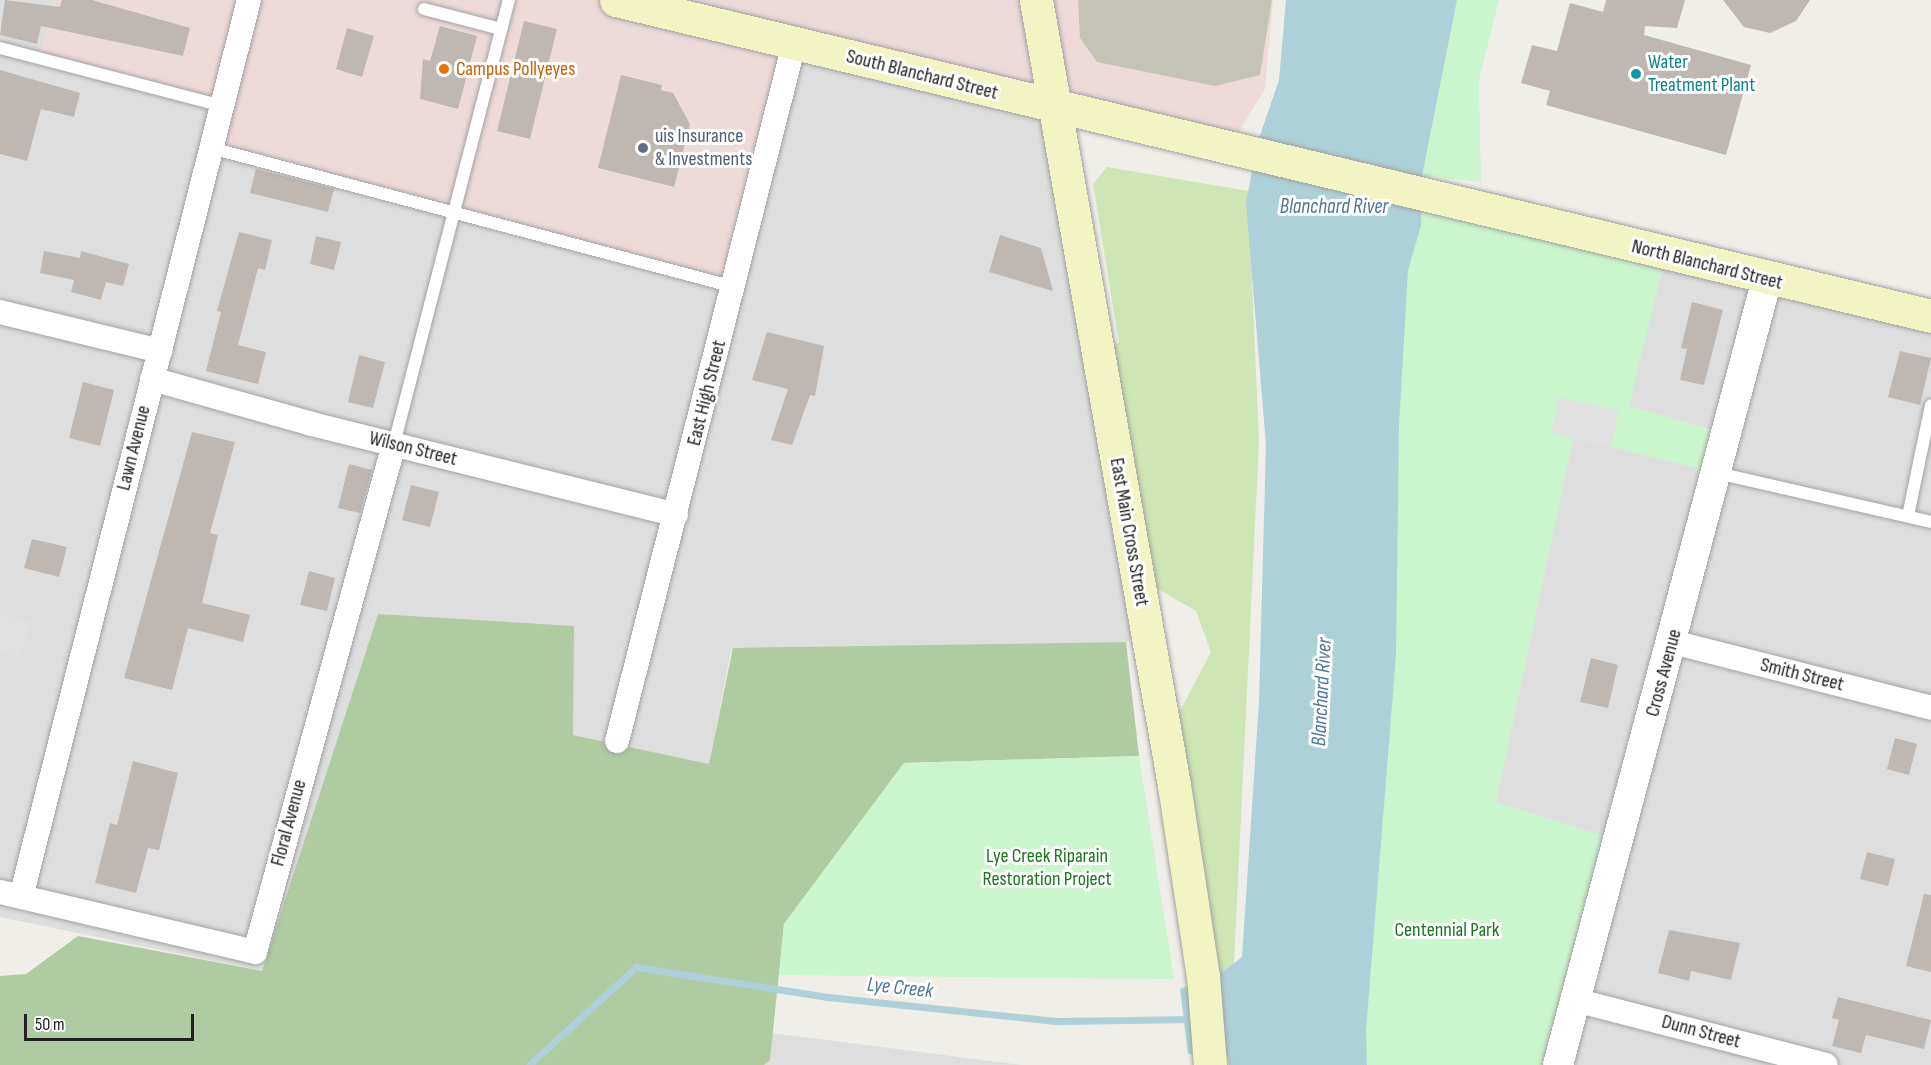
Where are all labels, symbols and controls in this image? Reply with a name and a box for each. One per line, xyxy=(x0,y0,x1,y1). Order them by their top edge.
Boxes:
street label: South Blanchard Street xyxy=(844,45,1000,105)
place label: Water Treatment Plant xyxy=(1648,51,1755,98)
place label: Campus Pollyeyes xyxy=(456,57,575,81)
marker: Campus Pollyeyes xyxy=(437,62,451,76)
marker: Water Treatment Plant xyxy=(1629,67,1643,81)
place label: uis Insurance & Investments xyxy=(655,124,752,171)
marker: uis Insurance & Investments xyxy=(636,141,650,155)
water label: Blanchard River xyxy=(1280,194,1388,220)
street label: North Blanchard Street xyxy=(1629,235,1785,295)
street label: East High Street xyxy=(682,338,732,448)
street label: Lawn Avenue xyxy=(112,403,156,493)
street label: Wilson Street xyxy=(366,426,460,472)
street label: East Main Cross Street xyxy=(1104,456,1154,608)
street label: Cross Avenue xyxy=(1641,627,1687,719)
water label: Blanchard River xyxy=(1307,637,1337,747)
street label: Smith Street xyxy=(1758,653,1846,697)
street label: Floral Avenue xyxy=(266,777,312,869)
park label: Lye Creek Riparain Restoration Project xyxy=(982,844,1112,891)
park label: Centennial Park xyxy=(1395,918,1499,942)
water label: Lye Creek xyxy=(866,972,934,1004)
scale bar xyxy=(27,1002,196,1040)
street label: Dunn Street xyxy=(1659,1010,1743,1054)
text: 50 m xyxy=(35,1014,65,1035)

